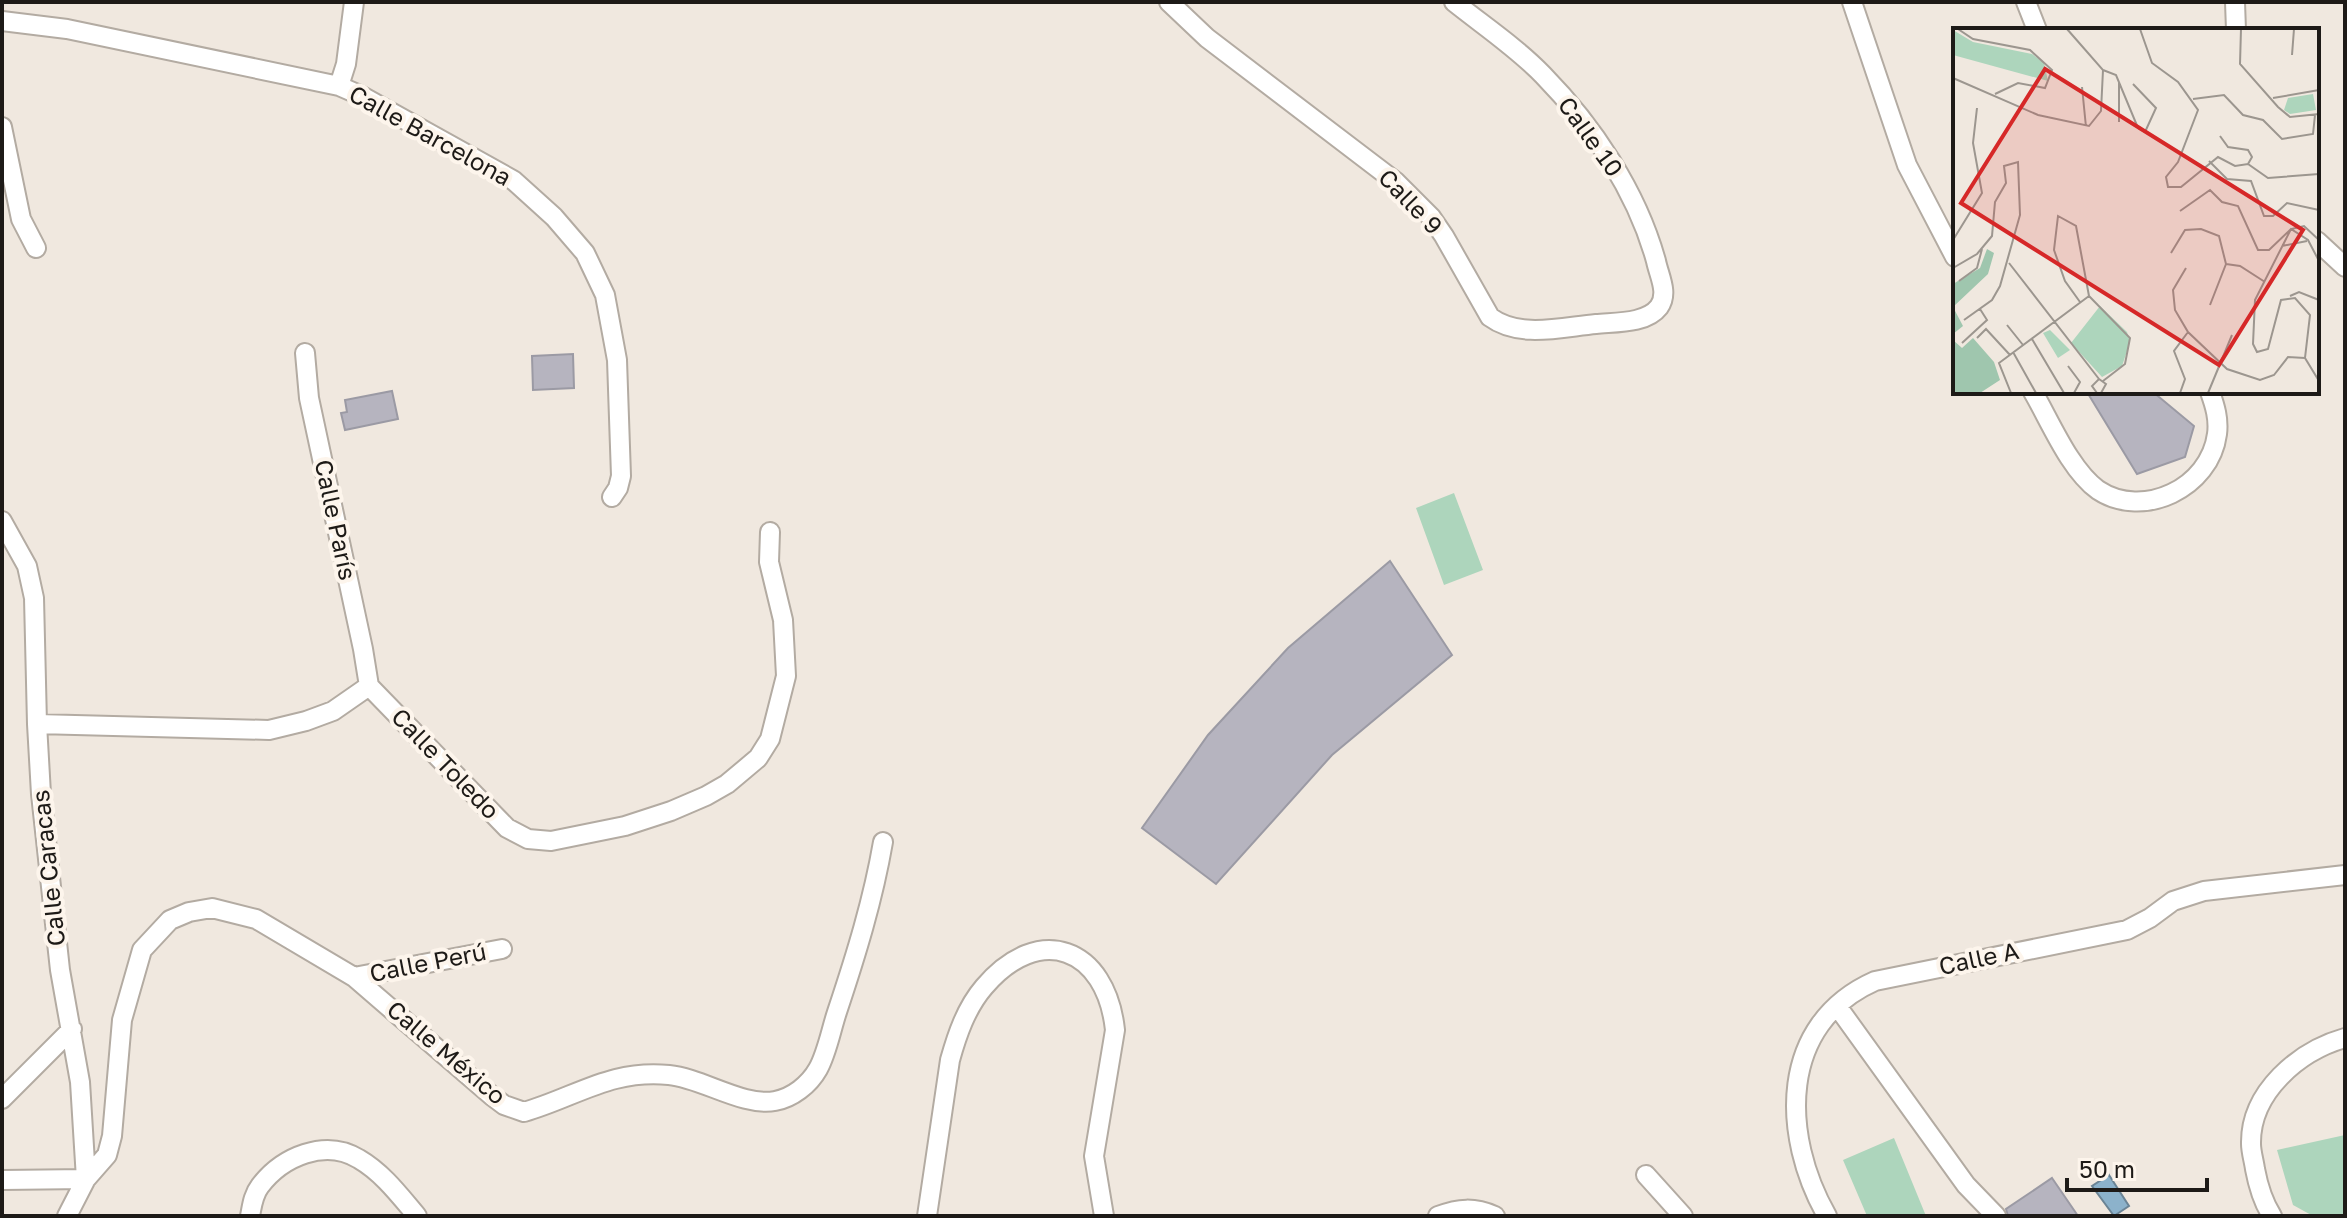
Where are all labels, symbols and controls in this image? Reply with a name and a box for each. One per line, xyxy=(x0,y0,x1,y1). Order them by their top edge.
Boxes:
inset map xyxy=(1953,28,2319,394)
street label: Calle Barcelona xyxy=(345,78,517,191)
street label: Calle 10 xyxy=(1553,91,1630,182)
street label: Calle 9 xyxy=(1373,162,1449,240)
street label: Calle París xyxy=(310,457,363,583)
street label: Calle Toledo xyxy=(386,702,506,824)
street label: Calle Caracas xyxy=(25,789,70,948)
street label: Calle A xyxy=(1936,935,2021,980)
street label: Calle Perú xyxy=(367,936,488,987)
street label: Calle México xyxy=(382,994,512,1110)
scale bar xyxy=(2067,1142,2207,1192)
text: 50 m xyxy=(2079,1154,2135,1183)

